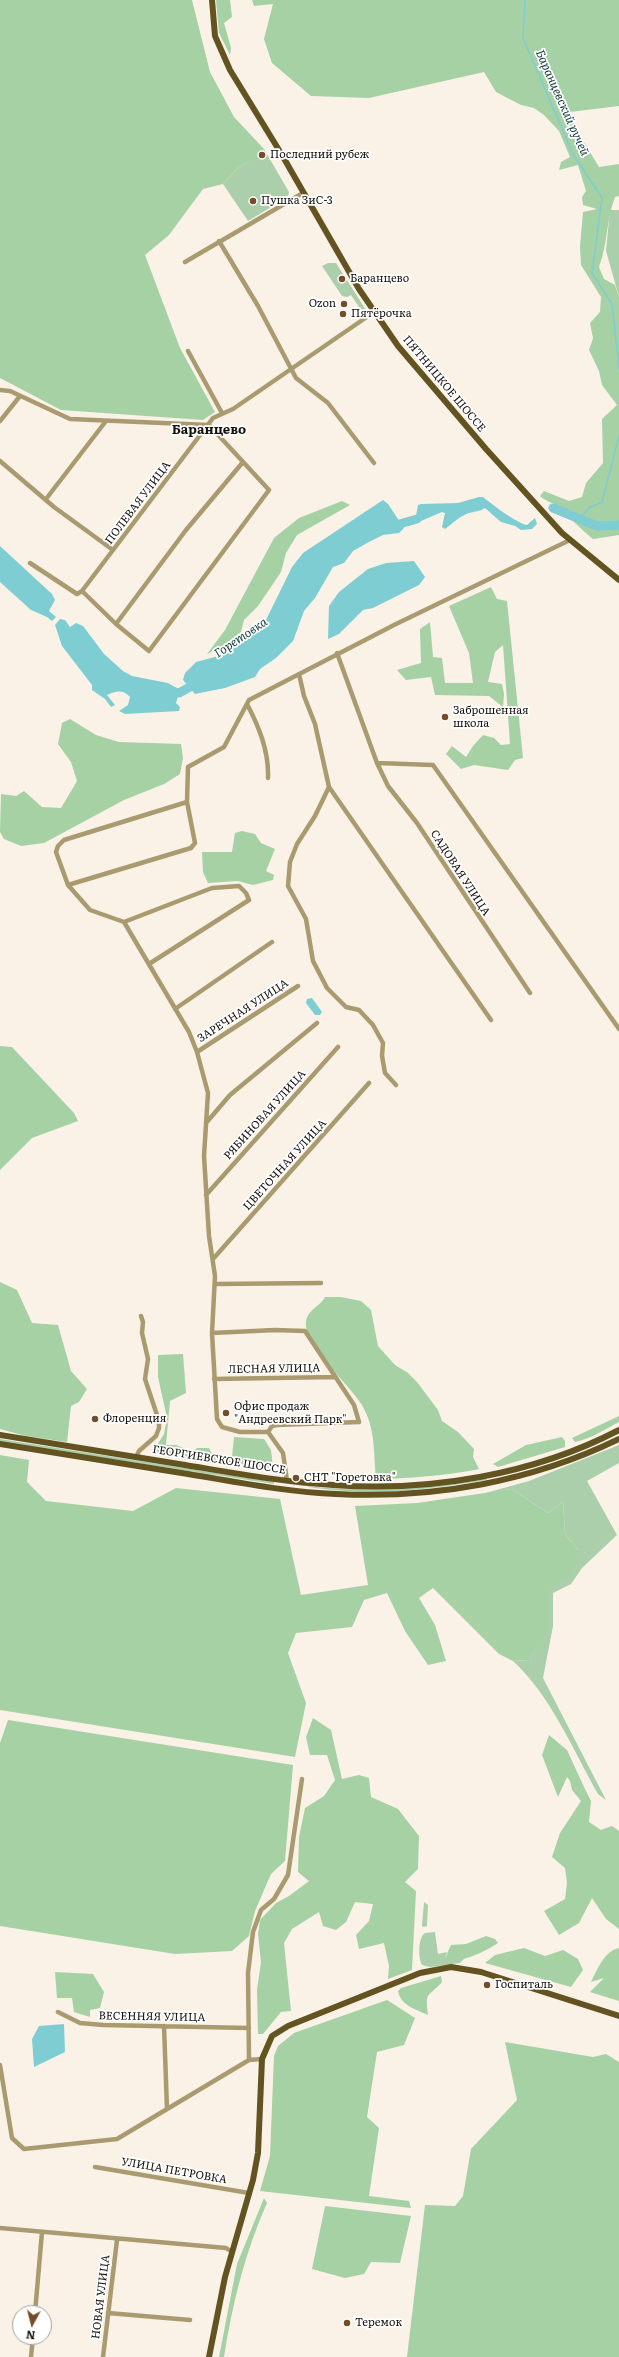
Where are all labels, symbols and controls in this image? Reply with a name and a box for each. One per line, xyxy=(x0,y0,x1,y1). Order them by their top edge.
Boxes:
water label: Баранцевский ручей xyxy=(532,48,592,158)
place label: Последний рубеж xyxy=(270,148,369,162)
marker: Последний рубеж xyxy=(257,150,267,160)
place label: Пушка ЗиС-3 xyxy=(261,194,333,208)
marker: Пушка ЗиС-3 xyxy=(248,196,258,206)
place label: Баранцево xyxy=(350,272,409,286)
marker: Баранцево xyxy=(337,274,347,284)
place label: Ozon xyxy=(309,297,336,311)
marker: Ozon xyxy=(339,299,349,309)
place label: Пятёрочка xyxy=(351,307,412,321)
marker: Пятёрочка xyxy=(338,309,348,319)
street label: ПЯТНИЦКОЕ ШОССЕ xyxy=(400,333,488,435)
district label: Баранцево xyxy=(172,422,246,438)
street label: ПОЛЕВАЯ УЛИЦА xyxy=(103,459,173,547)
water label: Горетовка xyxy=(212,615,270,661)
place label: Заброшенная школа xyxy=(453,704,529,730)
marker: Заброшенная школа xyxy=(440,712,450,722)
street label: САДОВАЯ УЛИЦА xyxy=(427,828,493,918)
street label: ЗАРЕЧНАЯ УЛИЦА xyxy=(195,977,291,1045)
street label: РЯБИНОВАЯ УЛИЦА xyxy=(221,1068,309,1162)
street label: ЦВЕТОЧНАЯ УЛИЦА xyxy=(241,1117,329,1213)
street label: ЛЕСНАЯ УЛИЦА xyxy=(228,1362,320,1376)
place label: Офис продаж "Андреевский Парк" xyxy=(234,1400,347,1426)
marker: Офис продаж "Андреевский Парк" xyxy=(221,1408,231,1418)
place label: Флоренция xyxy=(103,1412,166,1426)
marker: Флоренция xyxy=(90,1414,100,1424)
street label: ГЕОРГИЕВСКОЕ ШОССЕ xyxy=(151,1443,287,1477)
place label: СНТ "Горетовка" xyxy=(304,1471,396,1485)
marker: СНТ "Горетовка" xyxy=(291,1473,301,1483)
place label: Госпиталь xyxy=(495,1978,553,1992)
marker: Госпиталь xyxy=(482,1980,492,1990)
street label: ВЕСЕННЯЯ УЛИЦА xyxy=(98,2009,206,2025)
street label: УЛИЦА ПЕТРОВКА xyxy=(120,2155,228,2187)
street label: НОВАЯ УЛИЦА xyxy=(89,2254,113,2340)
north arrow xyxy=(12,2305,52,2345)
place label: Теремок xyxy=(355,2316,402,2330)
marker: Теремок xyxy=(342,2318,352,2328)
text: N xyxy=(25,2327,36,2344)

